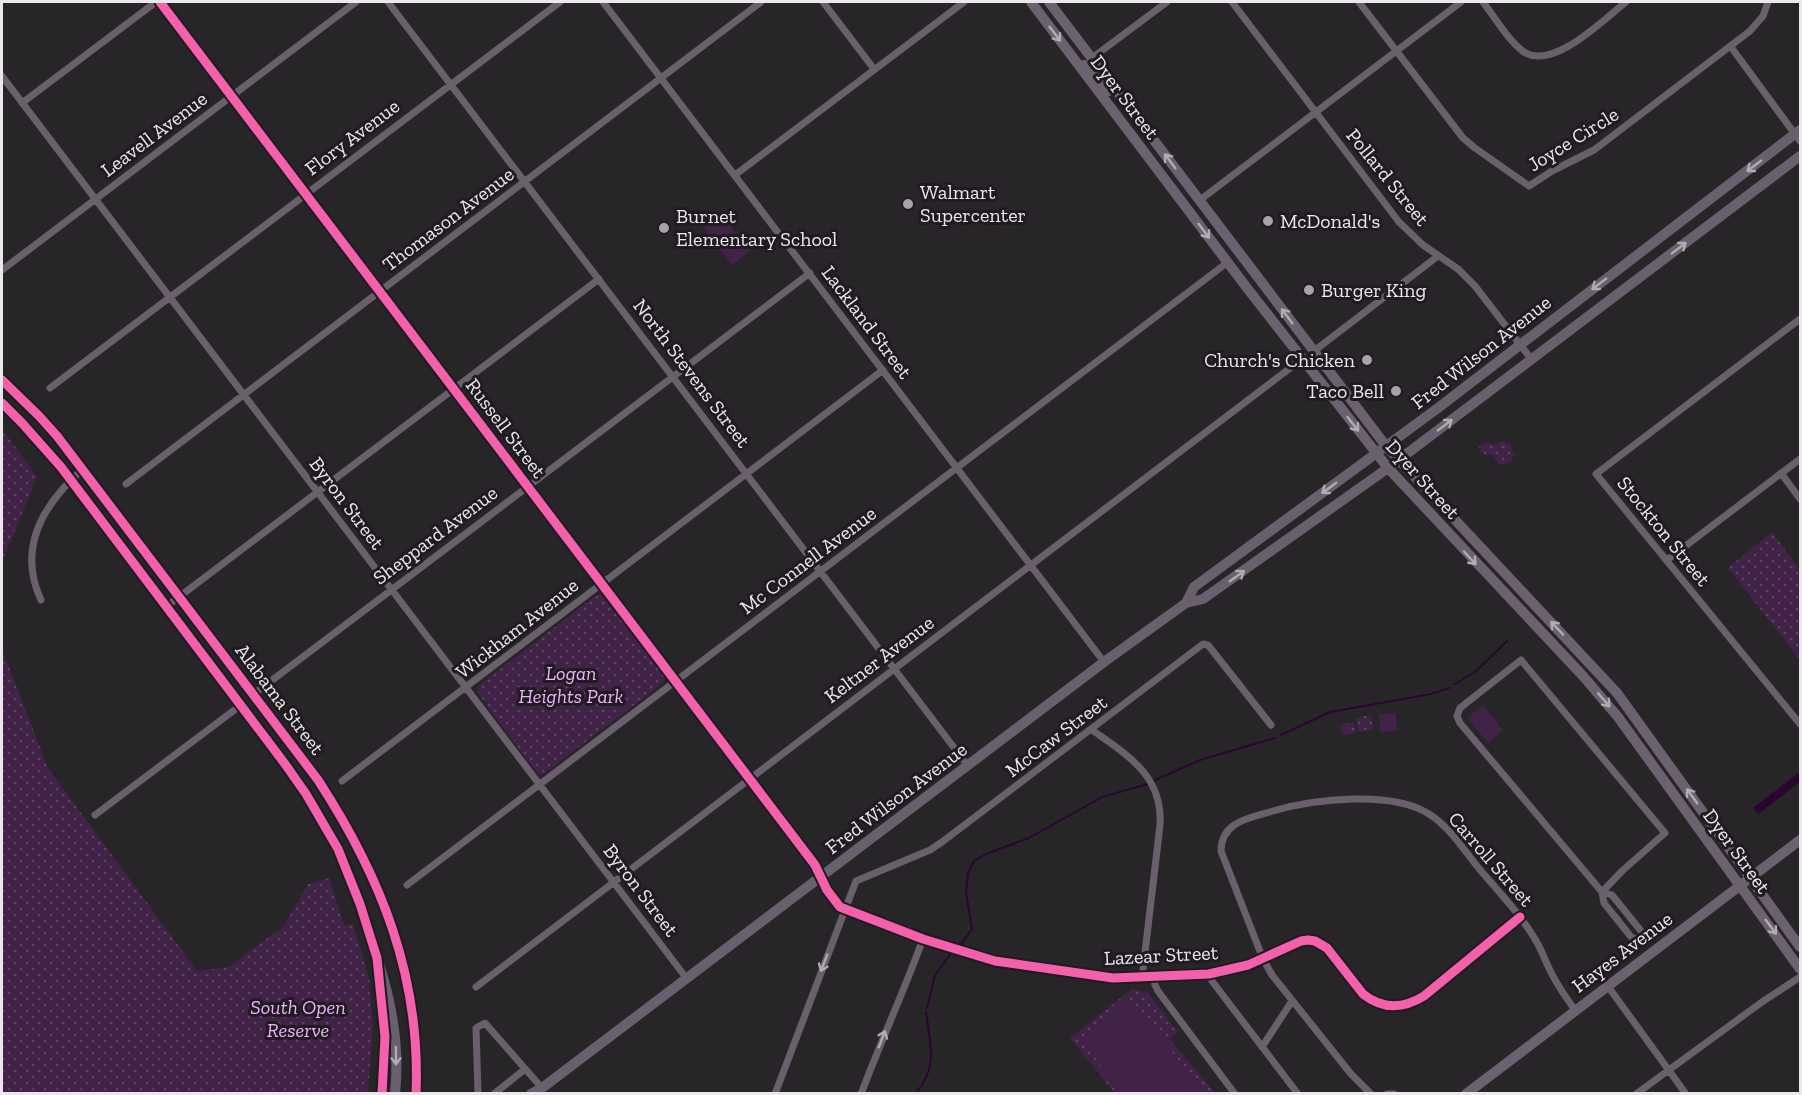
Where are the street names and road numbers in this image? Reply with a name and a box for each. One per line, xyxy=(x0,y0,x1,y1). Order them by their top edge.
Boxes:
street label: Dyer Street xyxy=(1086,50,1165,144)
street label: Leavell Avenue xyxy=(96,86,212,182)
street label: Flory Avenue xyxy=(300,94,404,180)
street label: Joyce Circle xyxy=(1523,102,1623,176)
street label: Pollard Street xyxy=(1341,124,1435,231)
street label: Thomason Avenue xyxy=(377,162,519,276)
street label: Lackland Street xyxy=(817,261,918,384)
street label: Fred Wilson Avenue xyxy=(1406,290,1556,414)
street label: North Stevens Street xyxy=(628,294,756,452)
street label: Russell Street xyxy=(461,374,552,483)
street label: Dyer Street xyxy=(1381,434,1465,524)
street label: Byron Street xyxy=(304,452,390,554)
street label: Stockton Street xyxy=(1612,471,1716,591)
street label: Sheppard Avenue xyxy=(368,480,502,590)
street label: Mc Connell Avenue xyxy=(735,501,881,619)
street label: Wickham Avenue xyxy=(451,573,583,683)
street label: Keltner Avenue xyxy=(820,610,938,708)
street label: Alabama Street xyxy=(231,639,330,760)
street label: McCaw Street xyxy=(1001,690,1112,782)
street label: Fred Wilson Avenue xyxy=(821,737,971,859)
street label: Dyer Street xyxy=(1698,804,1776,898)
street label: Carroll Street xyxy=(1443,807,1539,912)
street label: Byron Street xyxy=(598,839,684,941)
street label: Hayes Avenue xyxy=(1567,906,1677,998)
street label: Lazear Street xyxy=(1103,940,1219,970)

